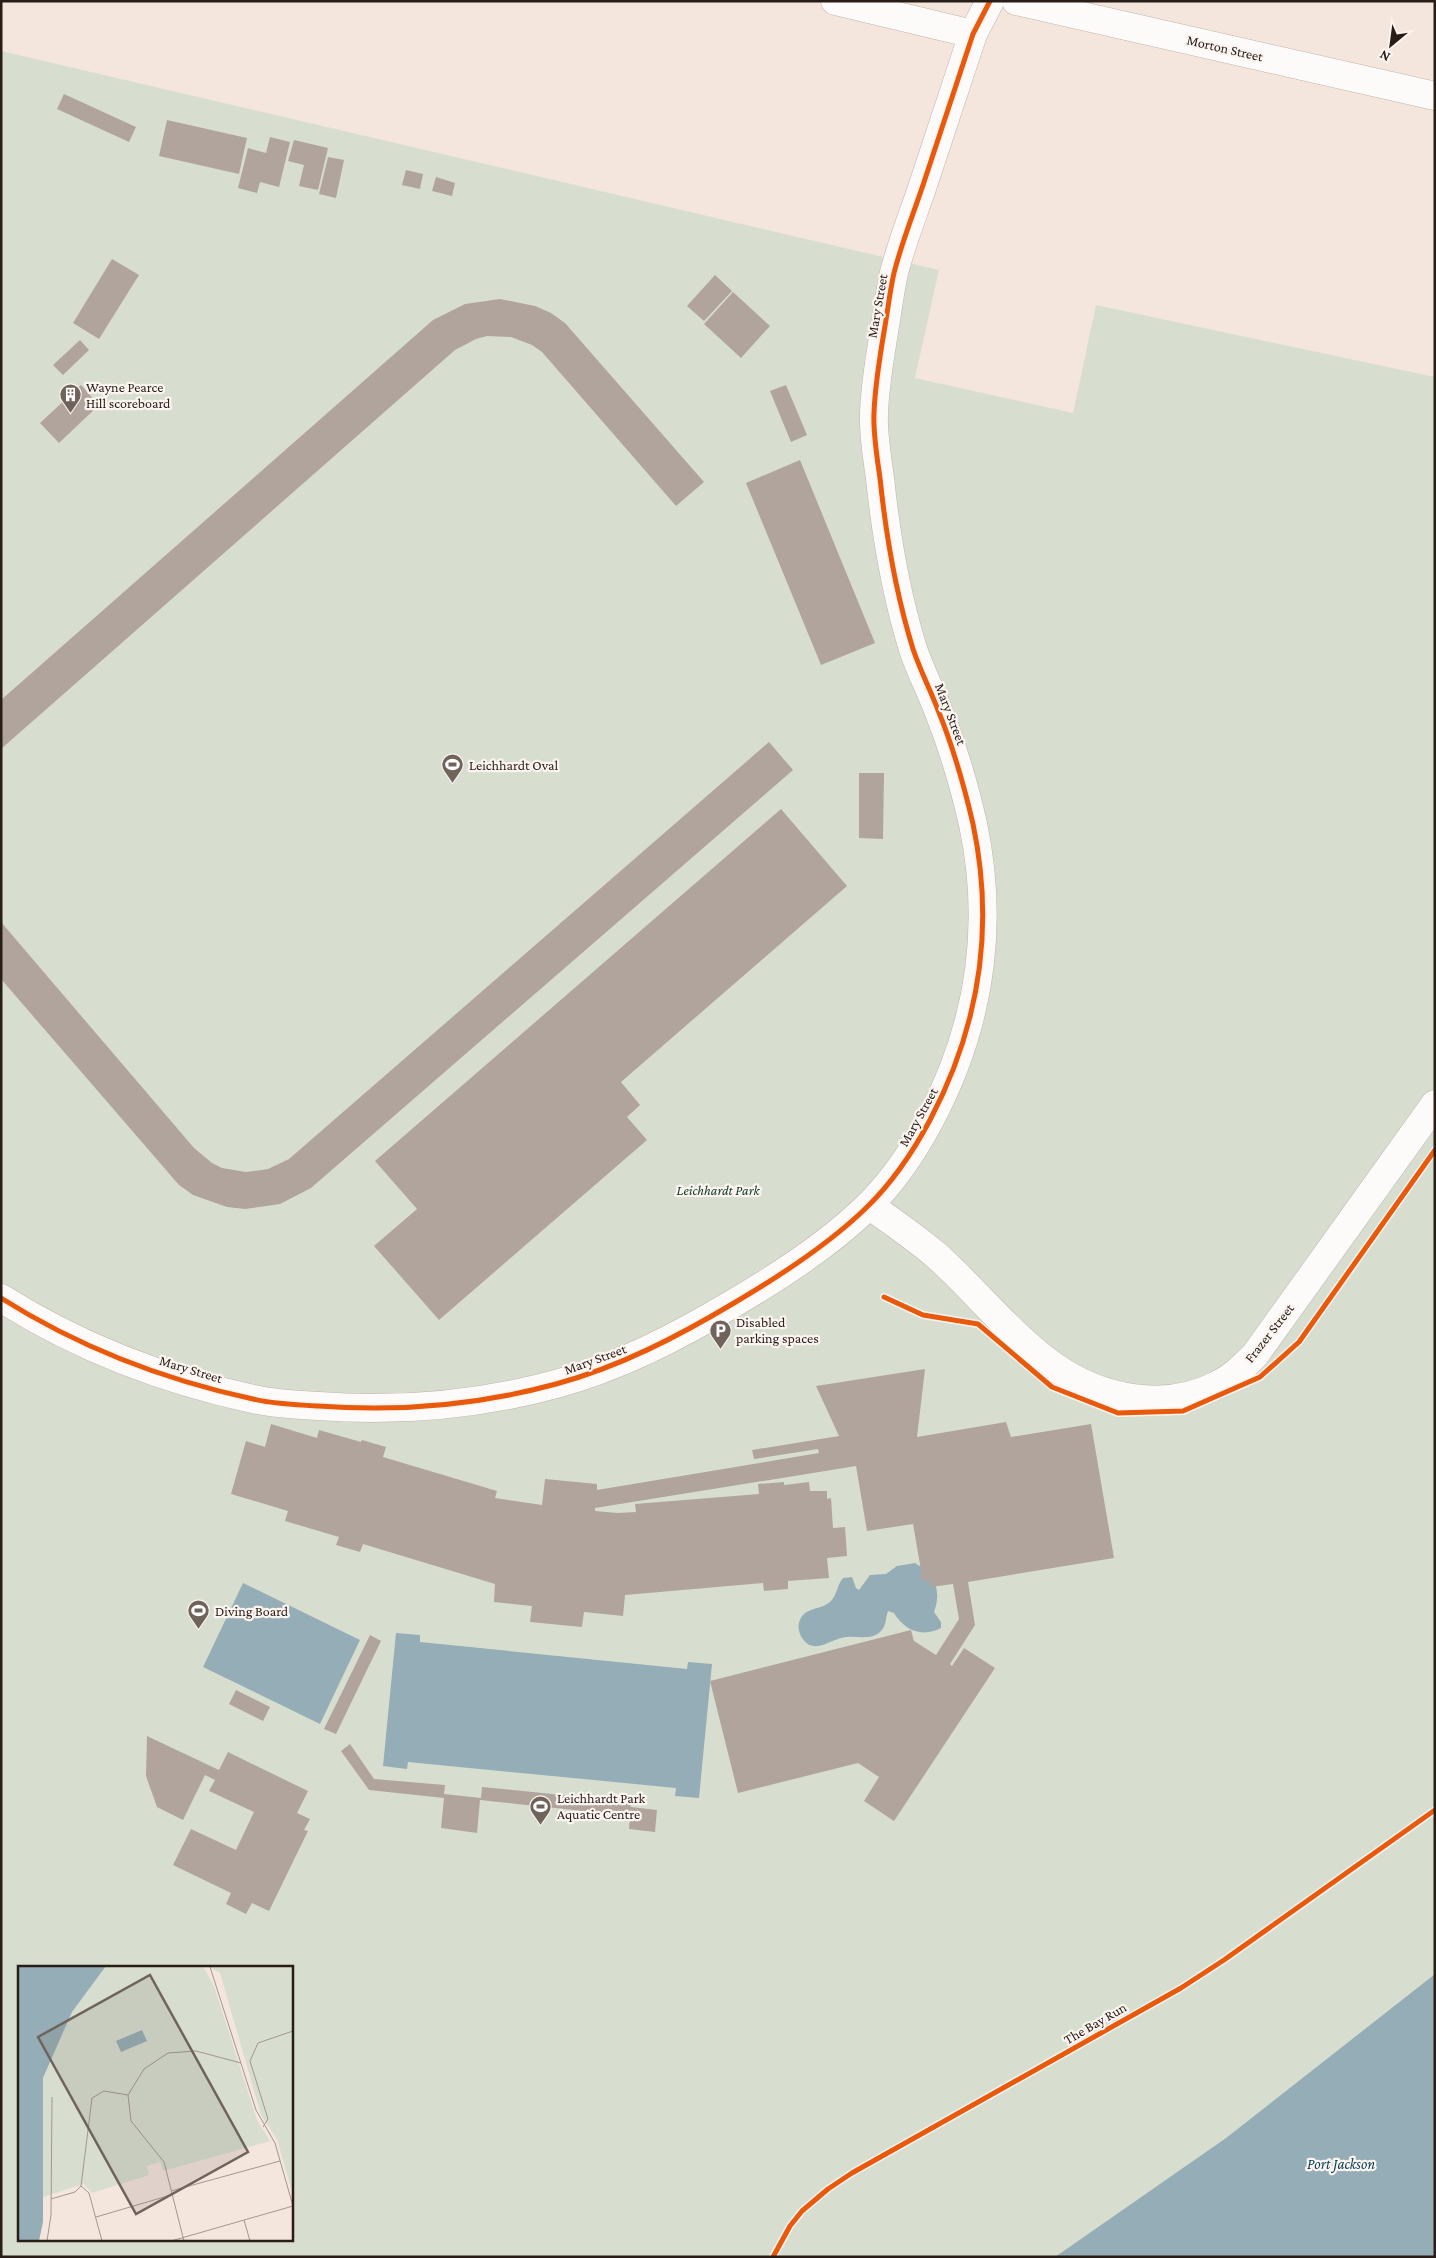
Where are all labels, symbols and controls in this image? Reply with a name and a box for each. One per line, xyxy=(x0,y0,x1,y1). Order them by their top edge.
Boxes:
north arrow xyxy=(1366,20,1416,70)
street label: Morton Street xyxy=(1185,31,1265,65)
text: N xyxy=(1376,47,1393,66)
street label: Mary Street xyxy=(863,272,891,339)
place label: Wayne Pearce Hill scoreboard xyxy=(86,379,171,411)
building icon: Wayne Pearce Hill scoreboard xyxy=(58,383,82,414)
street label: Mary Street xyxy=(932,681,970,748)
sports icon: Leichhardt Oval xyxy=(441,753,465,784)
place label: Leichhardt Oval xyxy=(469,757,559,773)
street label: Mary Street xyxy=(895,1084,941,1149)
park label: Leichhardt Park xyxy=(676,1182,760,1198)
street label: Frazer Street xyxy=(1241,1300,1297,1366)
place label: Disabled parking spaces xyxy=(736,1314,819,1346)
parking icon: Disabled parking spaces xyxy=(708,1318,732,1349)
street label: Mary Street xyxy=(562,1340,629,1378)
street label: Mary Street xyxy=(158,1352,225,1386)
sports icon: Diving Board xyxy=(187,1599,211,1630)
place label: Diving Board xyxy=(215,1603,289,1619)
place label: Leichhardt Park Aquatic Centre xyxy=(557,1790,646,1822)
sports icon: Leichhardt Park Aquatic Centre xyxy=(529,1794,553,1825)
inset map xyxy=(18,1966,292,2240)
street label: The Bay Run xyxy=(1061,1998,1130,2047)
water label: Port Jackson xyxy=(1307,2156,1375,2173)

